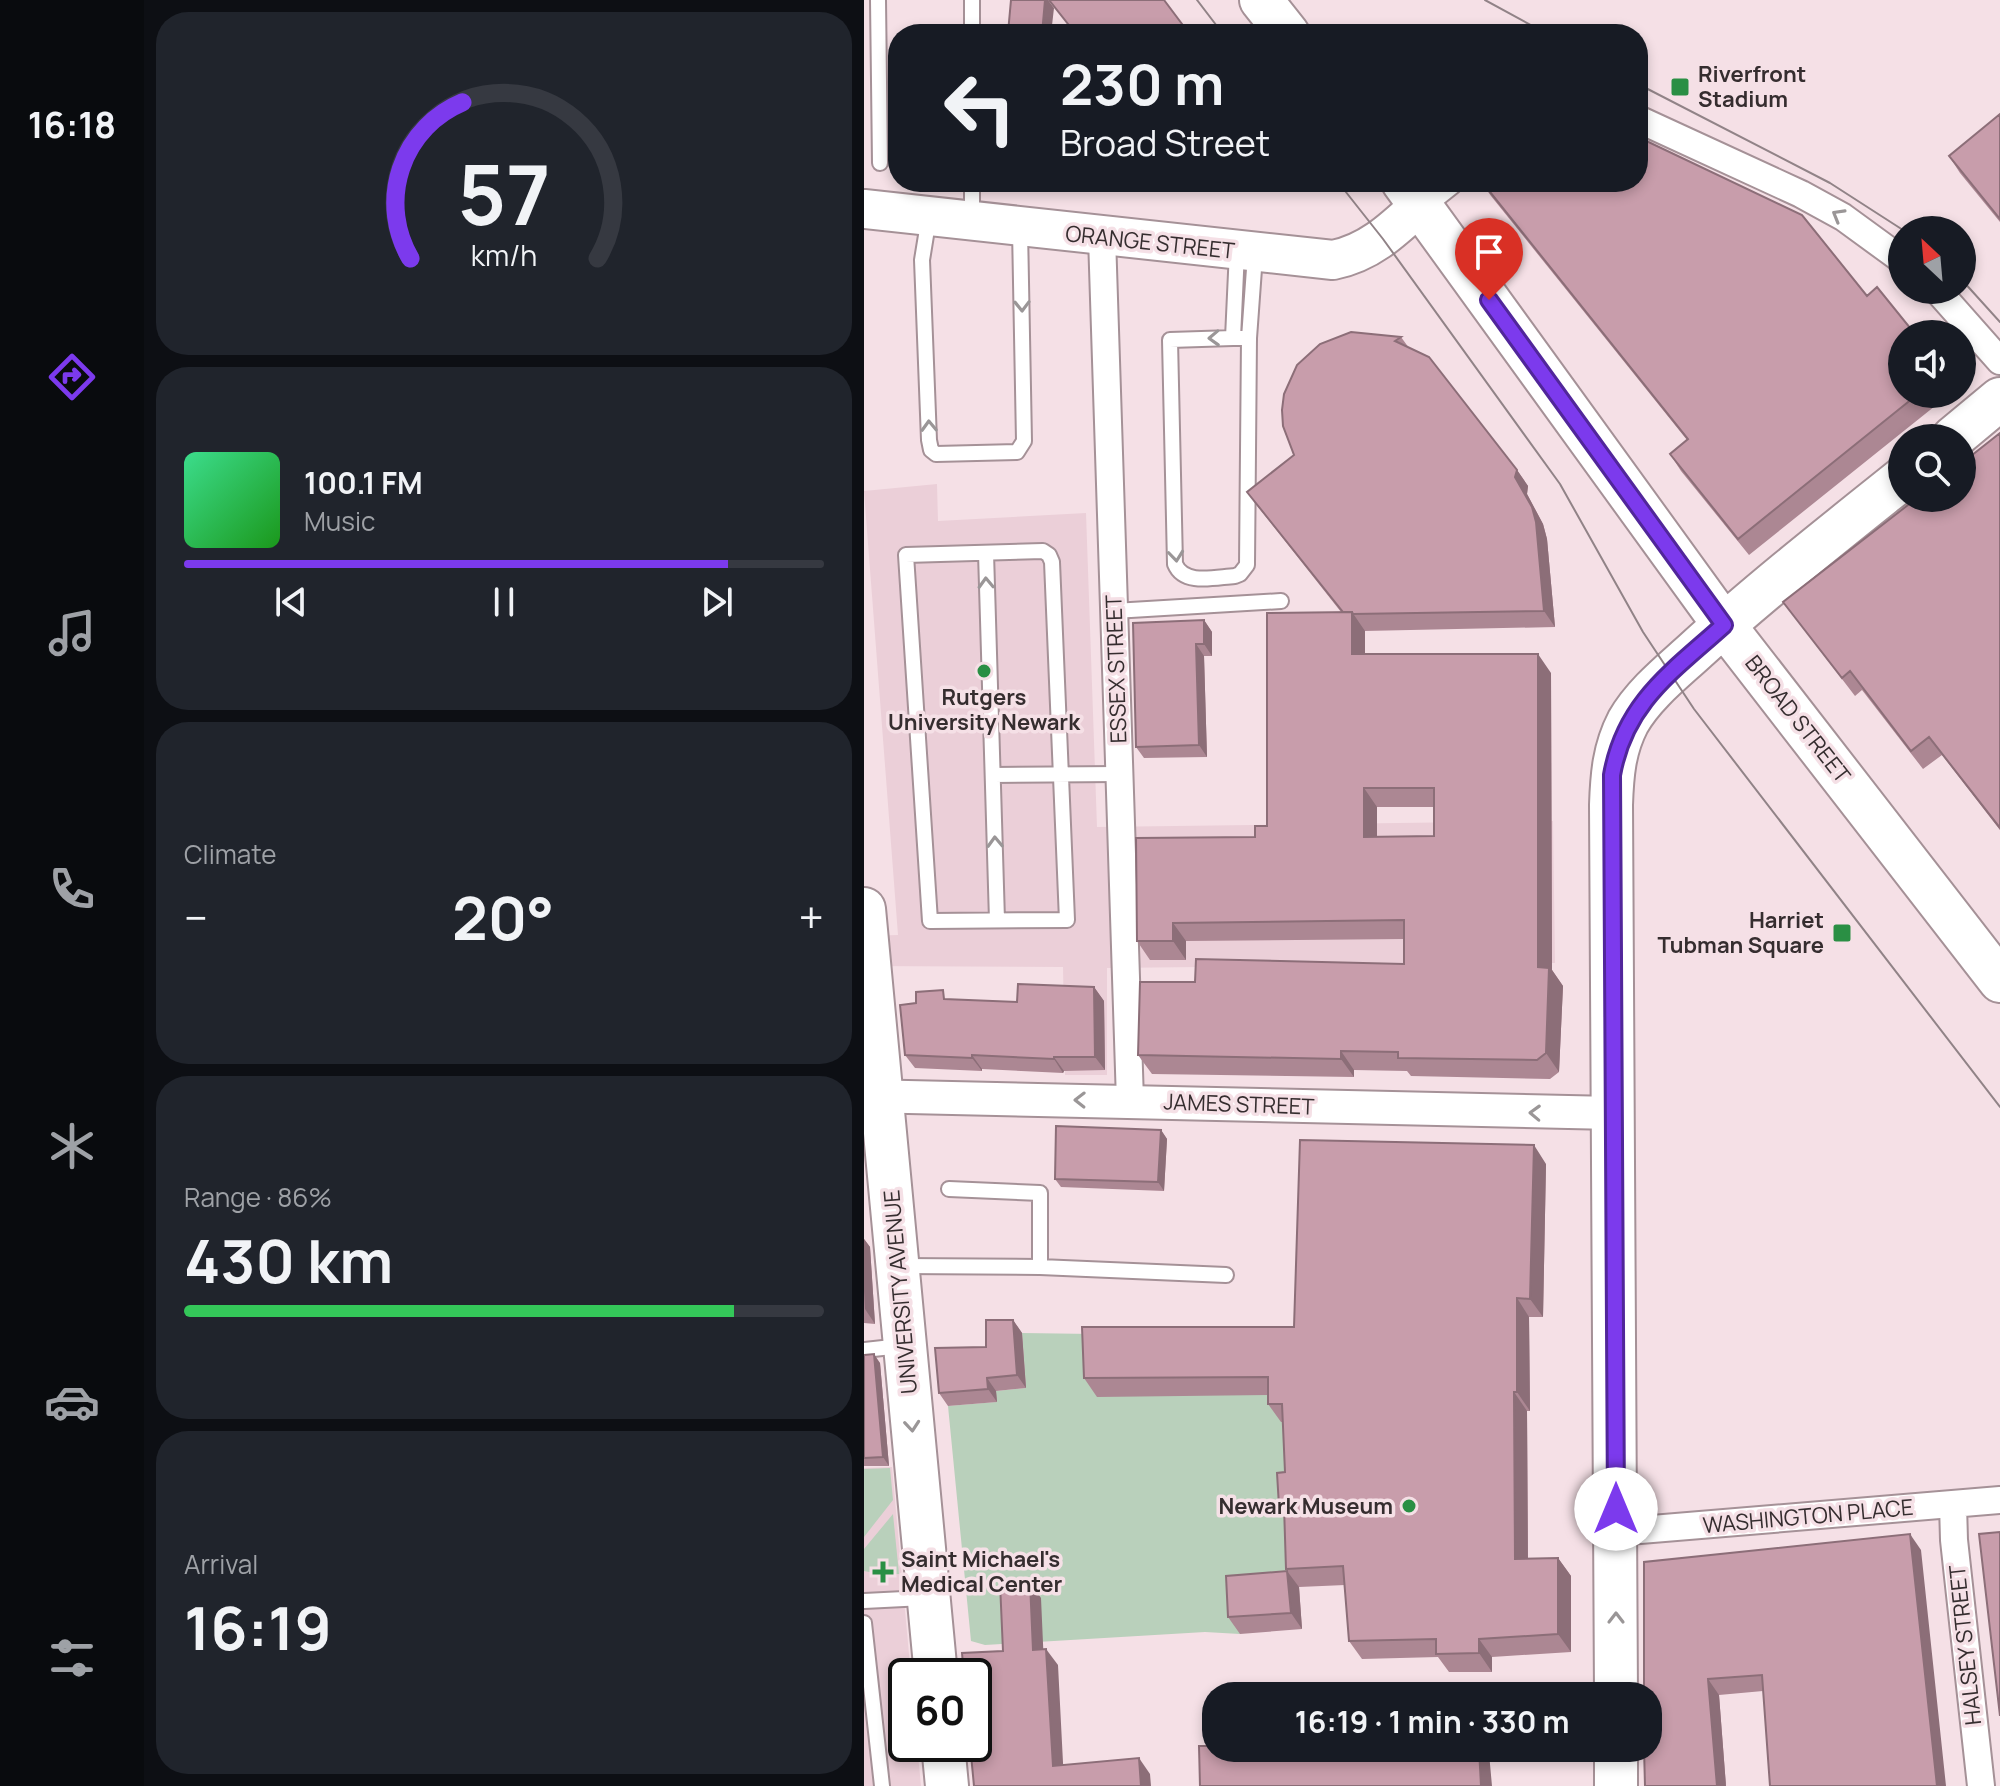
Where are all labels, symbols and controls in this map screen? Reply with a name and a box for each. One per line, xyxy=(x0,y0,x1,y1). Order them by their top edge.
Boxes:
text: 230 m xyxy=(1060,45,1224,122)
icon: left xyxy=(928,56,1032,160)
place label: Riverfront Stadium xyxy=(1698,59,1806,114)
marker: Riverfront Stadium xyxy=(1669,76,1691,98)
text: 16:18 xyxy=(28,100,116,149)
text: Broad Street xyxy=(1060,118,1270,167)
text: 57 xyxy=(457,136,551,250)
one-way arrow xyxy=(1832,209,1847,225)
north arrow xyxy=(1888,216,1976,304)
map controls xyxy=(1888,216,1976,512)
street label: ORANGE STREET xyxy=(1064,218,1236,266)
pin xyxy=(1455,218,1523,300)
icon: arrive xyxy=(1467,230,1511,274)
text: km/h xyxy=(471,237,537,276)
one-way arrow xyxy=(1013,300,1031,313)
button: sound xyxy=(1888,320,1976,408)
one-way arrow xyxy=(1207,330,1220,347)
icon: directions xyxy=(44,349,100,405)
one-way arrow xyxy=(920,419,937,432)
button: search xyxy=(1888,424,1976,512)
text: 100.1 FM xyxy=(304,462,423,503)
text: Music xyxy=(304,503,375,539)
one-way arrow xyxy=(1167,550,1184,563)
one-way arrow xyxy=(978,576,995,589)
icon: previous xyxy=(269,580,313,624)
icon: pause xyxy=(482,580,526,624)
icon: next xyxy=(695,580,739,624)
street label: ESSEX STREET xyxy=(1098,594,1134,744)
icon: music xyxy=(44,605,100,661)
street label: BROAD STREET xyxy=(1739,649,1857,789)
marker: Rutgers University Newark xyxy=(975,662,993,680)
place label: Rutgers University Newark xyxy=(888,682,1081,737)
one-way arrow xyxy=(986,835,1003,848)
text: Climate xyxy=(184,836,276,872)
icon: phone xyxy=(44,861,100,917)
text: 20° xyxy=(452,876,554,958)
text: − xyxy=(184,887,208,947)
text: + xyxy=(799,887,824,947)
place label: Harriet Tubman Square xyxy=(1658,905,1824,960)
marker: Harriet Tubman Square xyxy=(1831,922,1853,944)
street label: JAMES STREET xyxy=(1163,1086,1315,1122)
one-way arrow xyxy=(1073,1091,1086,1109)
one-way arrow xyxy=(1528,1104,1541,1122)
icon: climate xyxy=(44,1118,100,1174)
text: Range · 86% xyxy=(184,1179,332,1215)
street label: UNIVERSITY AVENUE xyxy=(876,1189,924,1395)
text: 430 km xyxy=(184,1219,393,1301)
icon: car xyxy=(44,1374,100,1430)
one-way arrow xyxy=(904,1420,921,1433)
position arrow xyxy=(1574,1467,1658,1551)
place label: Newark Museum xyxy=(1218,1491,1393,1521)
street label: WASHINGTON PLACE xyxy=(1701,1492,1915,1540)
marker: Newark Museum xyxy=(1400,1497,1418,1515)
place label: Saint Michael's Medical Center xyxy=(901,1544,1063,1599)
text: Arrival xyxy=(184,1546,258,1582)
marker: Saint Michael's Medical Center xyxy=(872,1561,894,1583)
street label: HALSEY STREET xyxy=(1942,1563,1988,1727)
text: 16:19 xyxy=(184,1586,332,1668)
one-way arrow xyxy=(1607,1611,1625,1624)
icon: filters xyxy=(44,1630,100,1686)
speed limit sign: 60 xyxy=(888,1658,992,1762)
text: 16:19 · 1 min · 330 m xyxy=(1295,1701,1569,1742)

